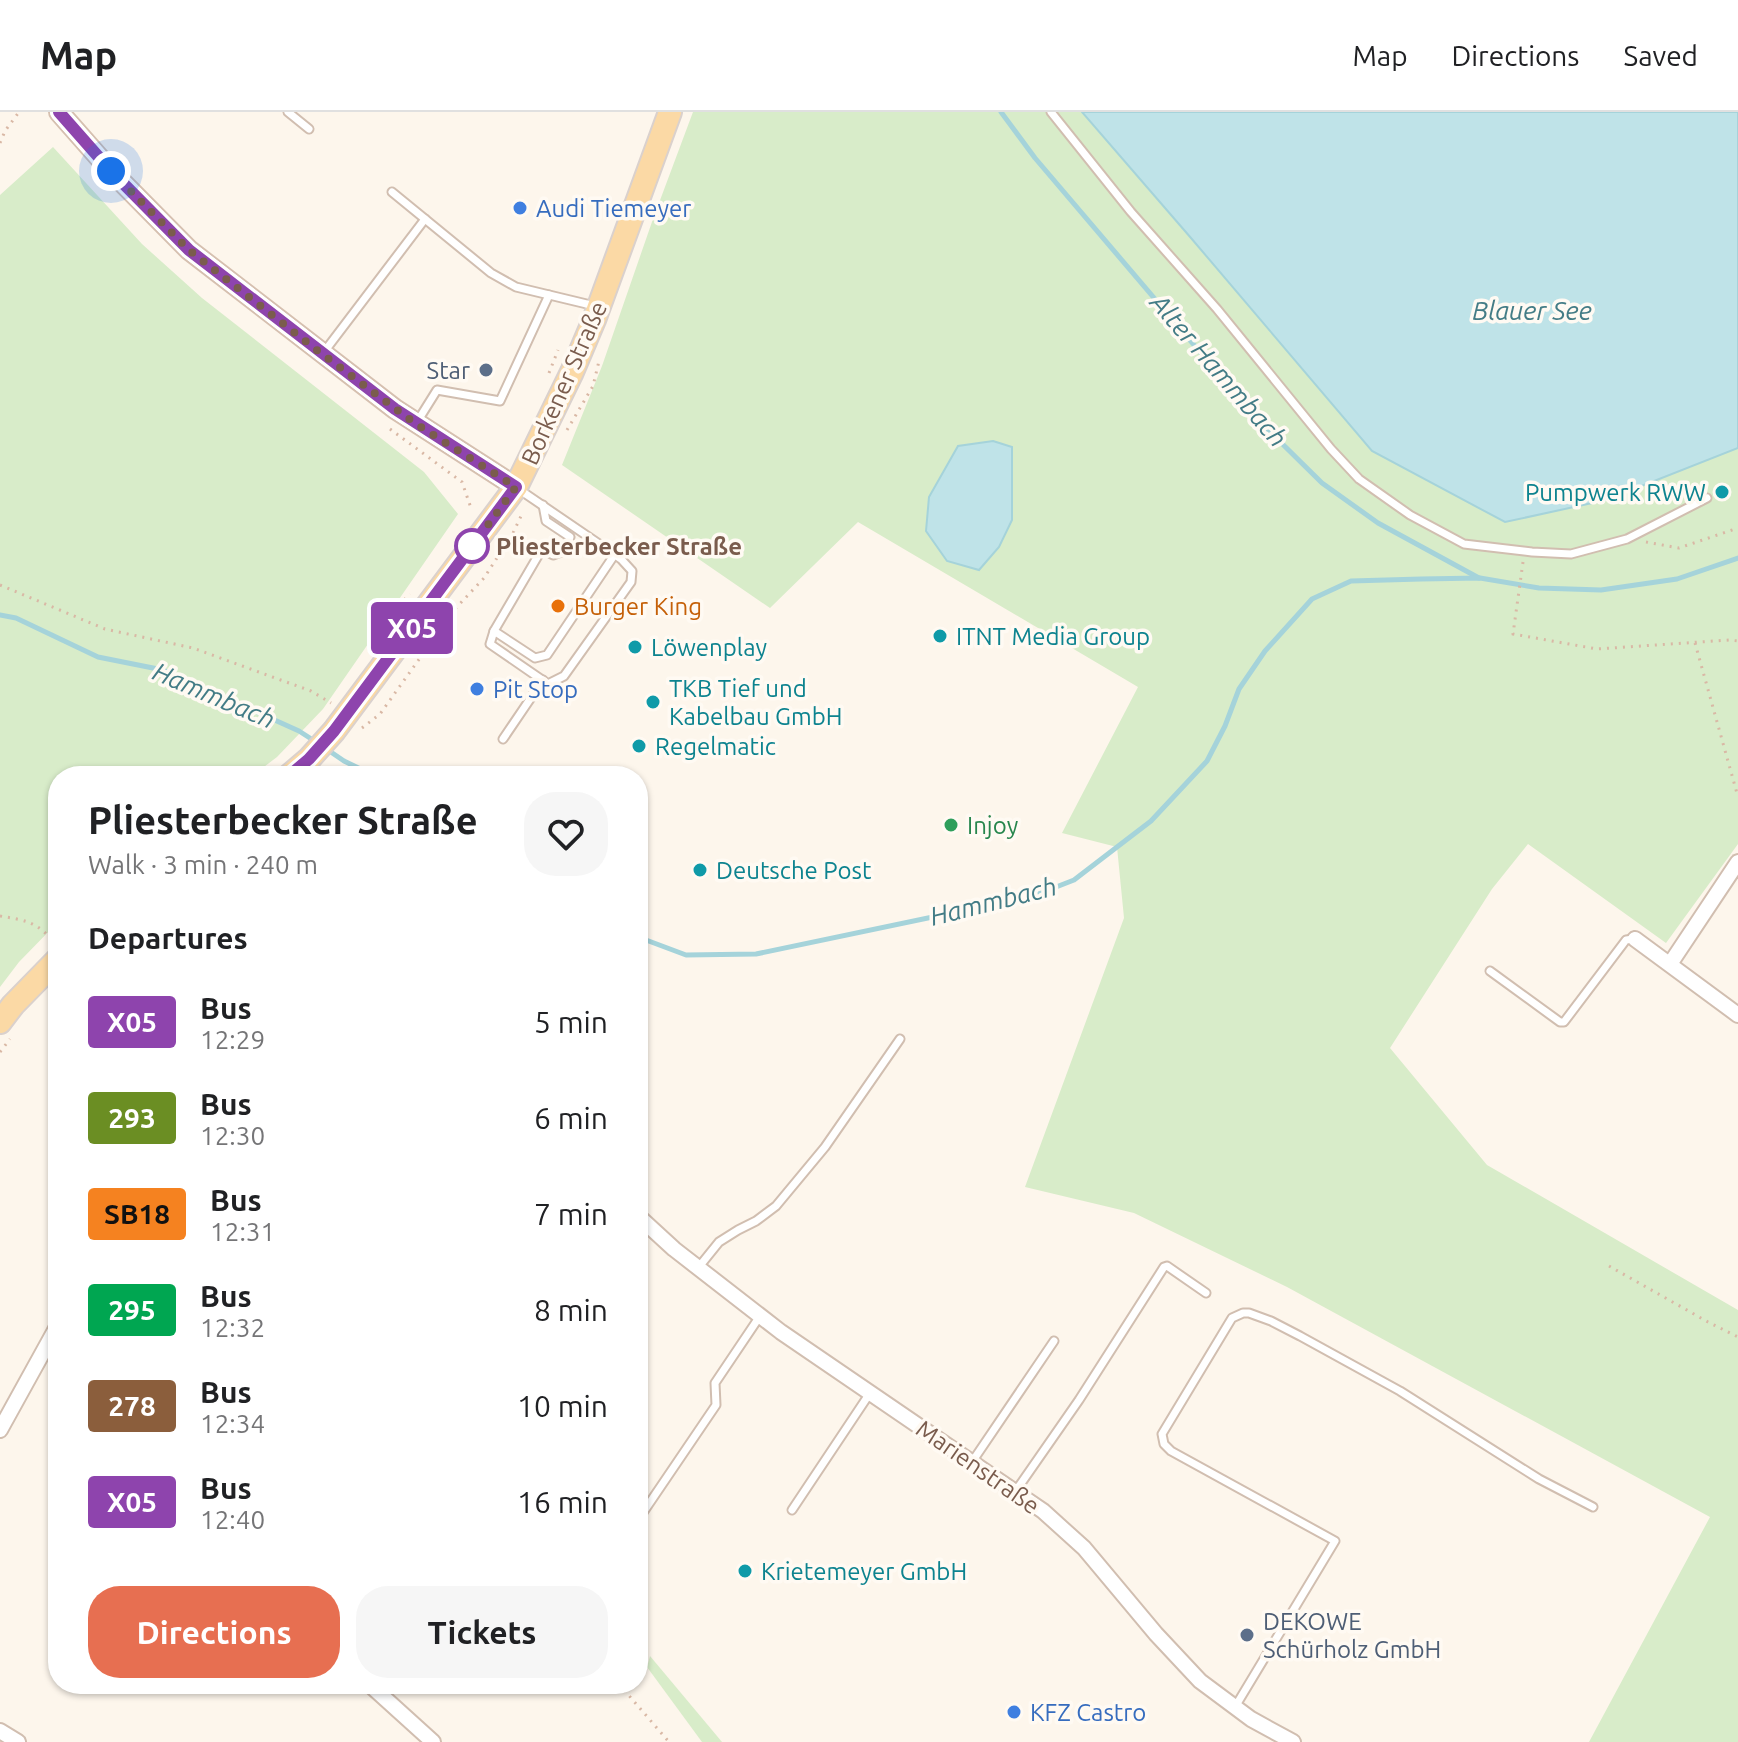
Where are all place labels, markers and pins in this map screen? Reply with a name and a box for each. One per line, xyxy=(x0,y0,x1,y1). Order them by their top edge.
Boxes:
place label: Audi Tiemeyer xyxy=(536,195,691,222)
marker: Audi Tiemeyer xyxy=(511,199,529,217)
place label: Star xyxy=(427,357,470,384)
marker: Star xyxy=(477,361,495,379)
place label: Pumpwerk RWW xyxy=(1525,479,1706,506)
marker: Pumpwerk RWW xyxy=(1713,483,1731,501)
marker: Pliesterbecker Straße xyxy=(455,529,489,563)
place label: Pliesterbecker Straße xyxy=(496,533,742,560)
place label: Burger King xyxy=(574,593,702,620)
marker: Burger King xyxy=(549,597,567,615)
place label: ITNT Media Group xyxy=(956,623,1150,650)
marker: ITNT Media Group xyxy=(931,627,949,645)
place label: Löwenplay xyxy=(651,634,767,661)
marker: Löwenplay xyxy=(626,638,644,656)
place label: TKB Tief und Kabelbau GmbH xyxy=(669,675,842,730)
place label: Pit Stop xyxy=(493,676,578,703)
marker: Pit Stop xyxy=(468,680,486,698)
marker: TKB Tief und Kabelbau GmbH xyxy=(644,693,662,711)
place label: Regelmatic xyxy=(655,733,776,760)
marker: Regelmatic xyxy=(630,737,648,755)
place label: Injoy xyxy=(967,812,1019,839)
marker: Injoy xyxy=(942,816,960,834)
place label: Deutsche Post xyxy=(716,857,872,884)
marker: Deutsche Post xyxy=(691,861,709,879)
place label: Krietemeyer GmbH xyxy=(761,1558,967,1585)
marker: Krietemeyer GmbH xyxy=(736,1562,754,1580)
place label: DEKOWE Schürholz GmbH xyxy=(1263,1608,1441,1663)
marker: DEKOWE Schürholz GmbH xyxy=(1238,1626,1256,1644)
place label: KFZ Castro xyxy=(1030,1699,1146,1726)
marker: KFZ Castro xyxy=(1005,1703,1023,1721)

